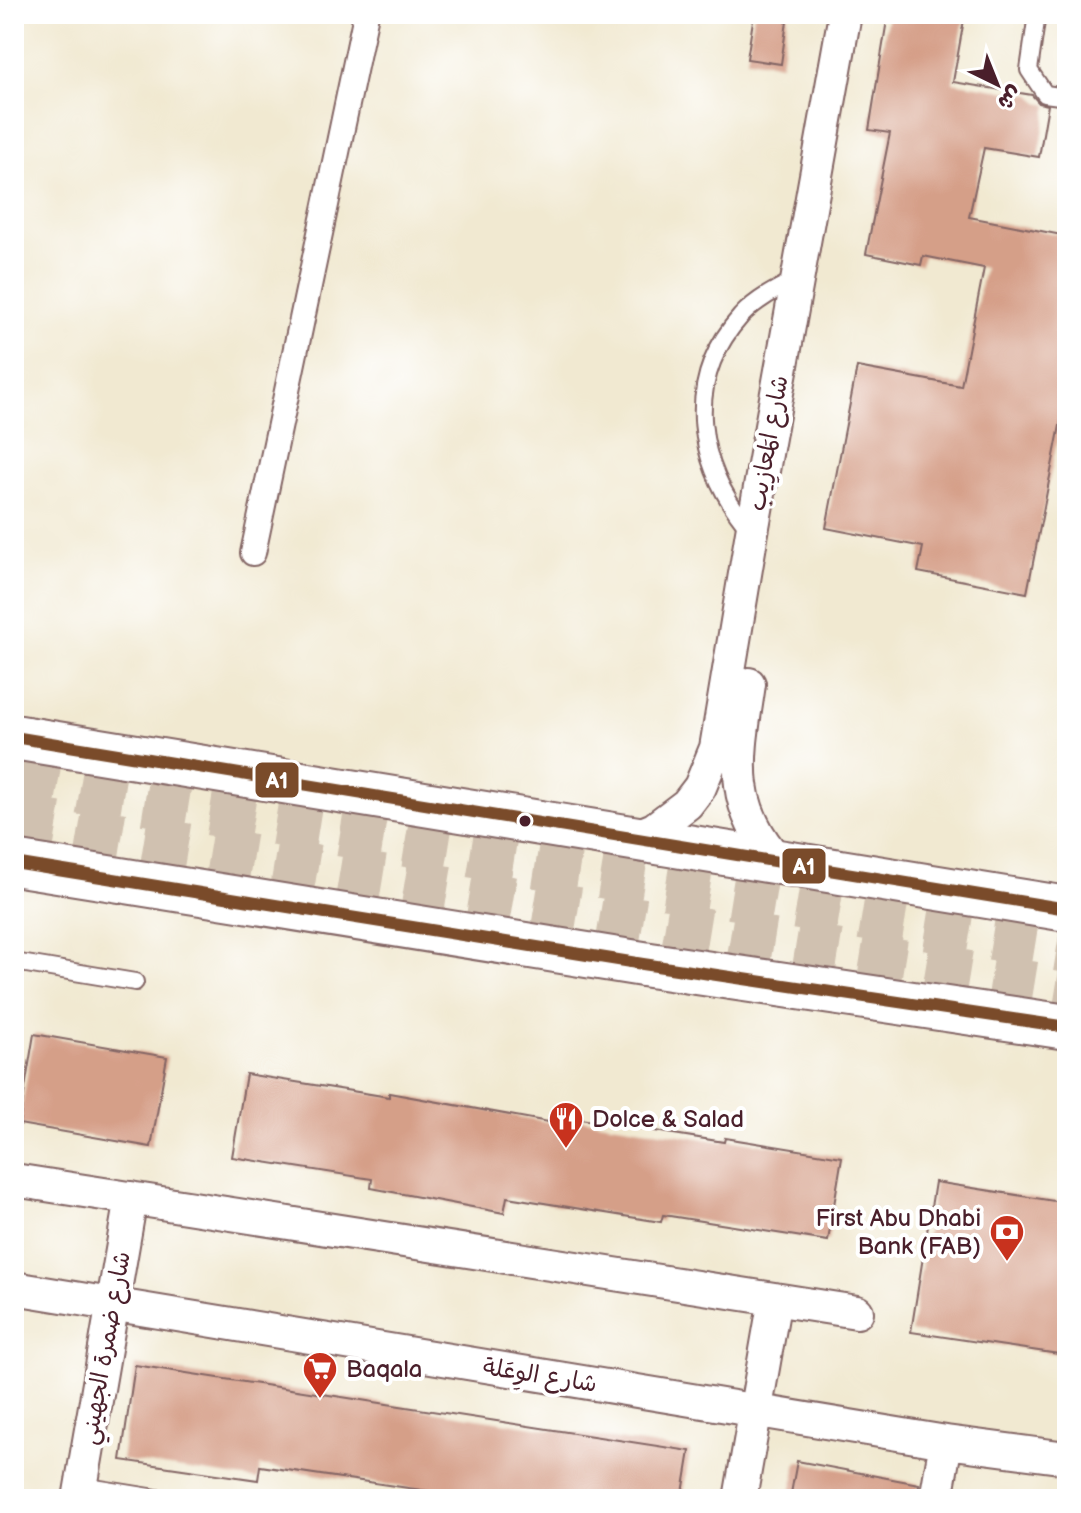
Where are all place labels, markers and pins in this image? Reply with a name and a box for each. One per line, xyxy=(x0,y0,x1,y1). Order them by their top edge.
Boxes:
unlabelled marker xyxy=(517,813,533,829)
restaurant icon: Dolce & Salad xyxy=(547,1100,585,1150)
place label: Dolce & Salad xyxy=(592,1105,744,1134)
place label: First Abu Dhabi Bank (FAB) xyxy=(815,1204,981,1261)
bank icon: First Abu Dhabi Bank (FAB) xyxy=(988,1213,1026,1263)
supermarket icon: Baqala xyxy=(301,1350,339,1400)
place label: Baqala xyxy=(346,1355,422,1384)

